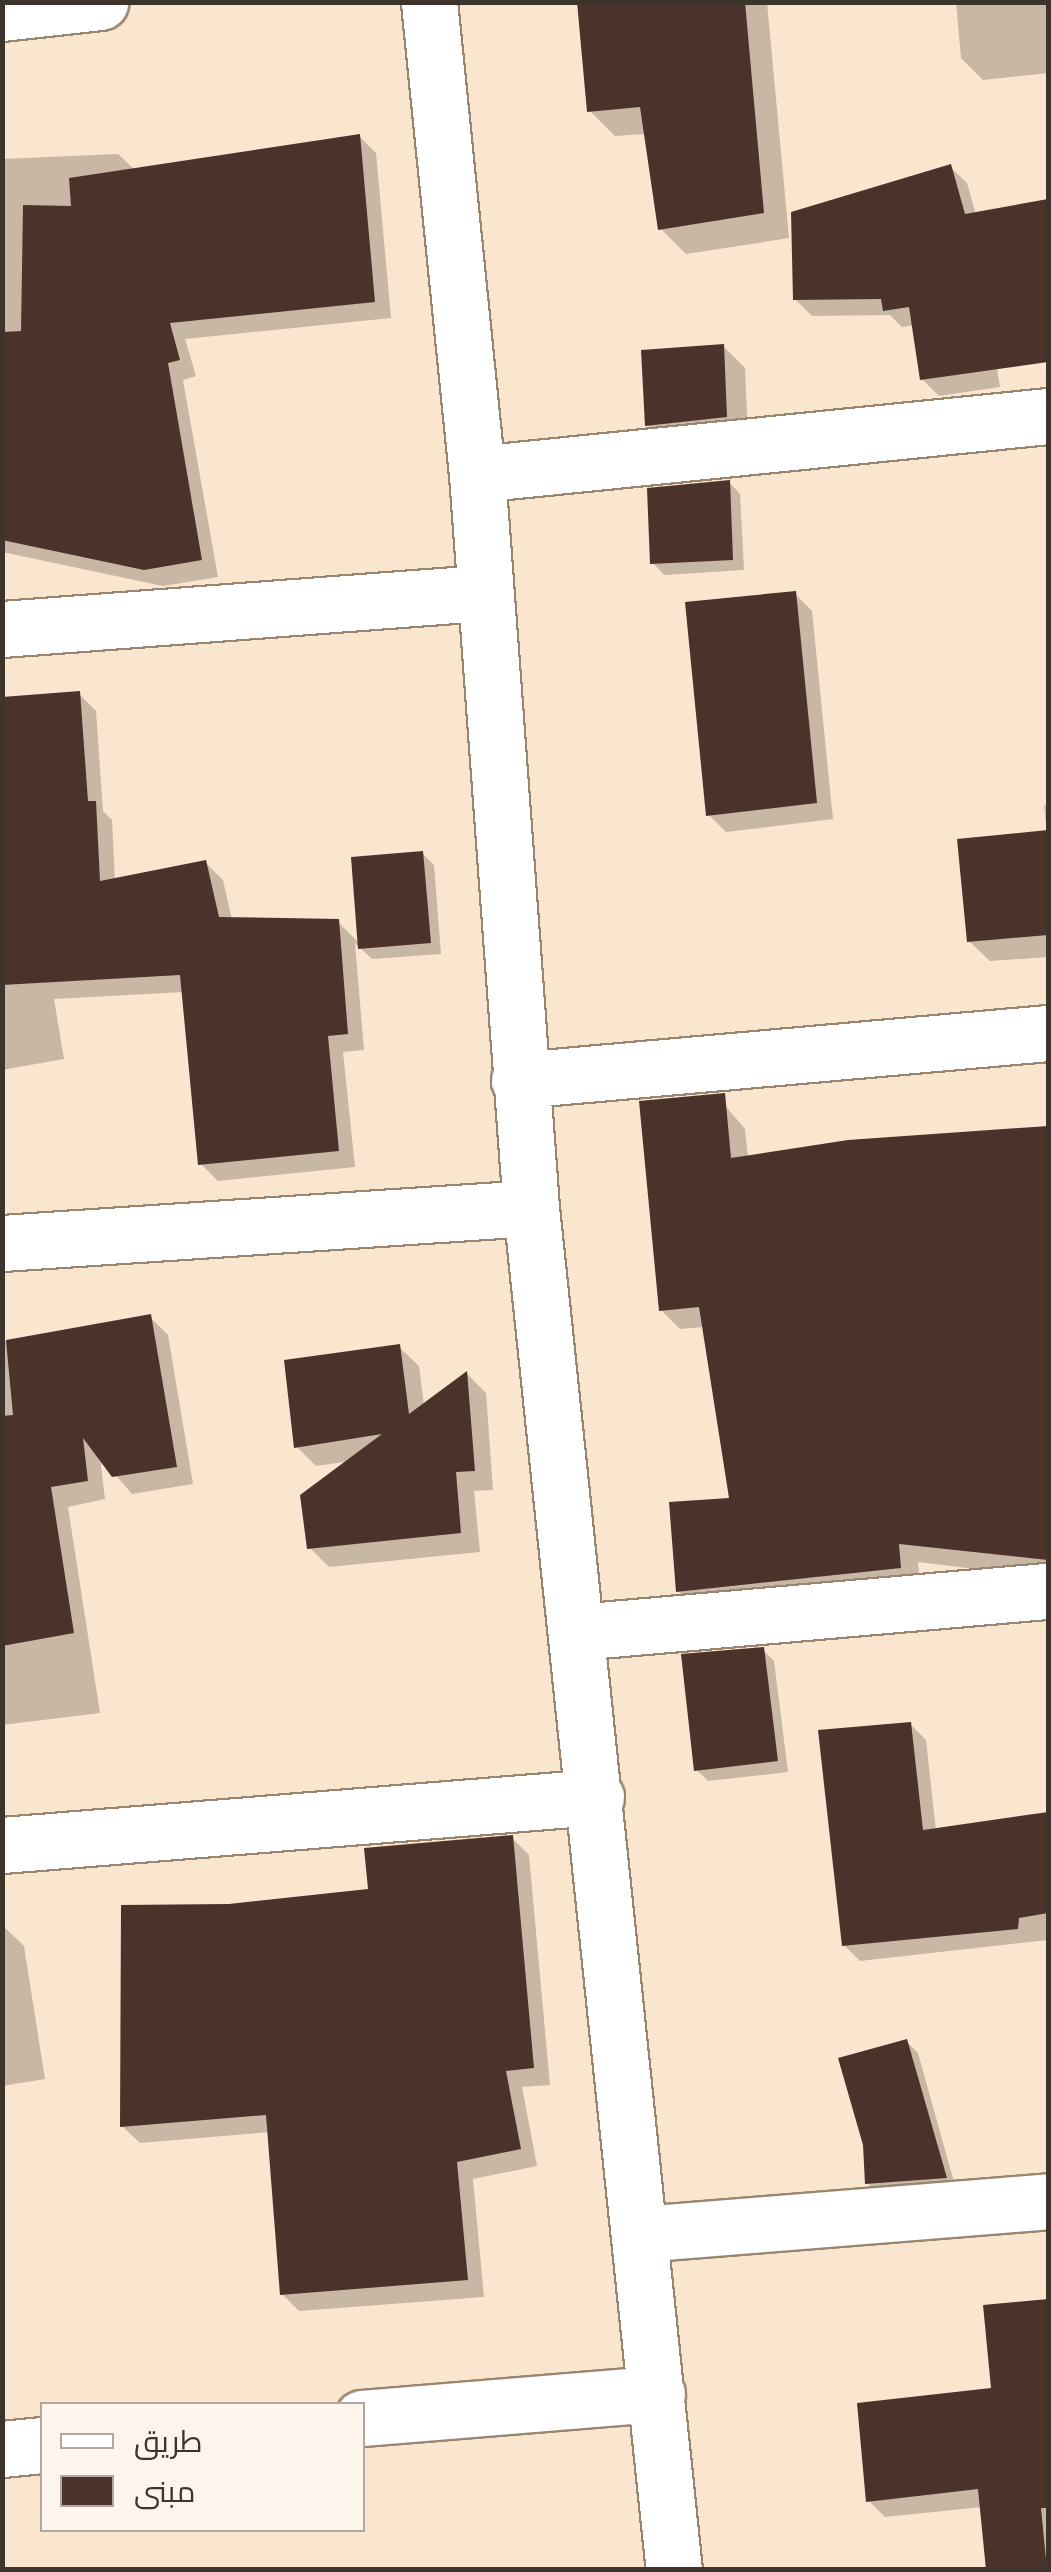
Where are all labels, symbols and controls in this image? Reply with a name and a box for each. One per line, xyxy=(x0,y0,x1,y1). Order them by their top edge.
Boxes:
legend xyxy=(40,2402,365,2532)
text: طريق xyxy=(134,2422,203,2458)
text: مبنى xyxy=(134,2472,195,2508)

